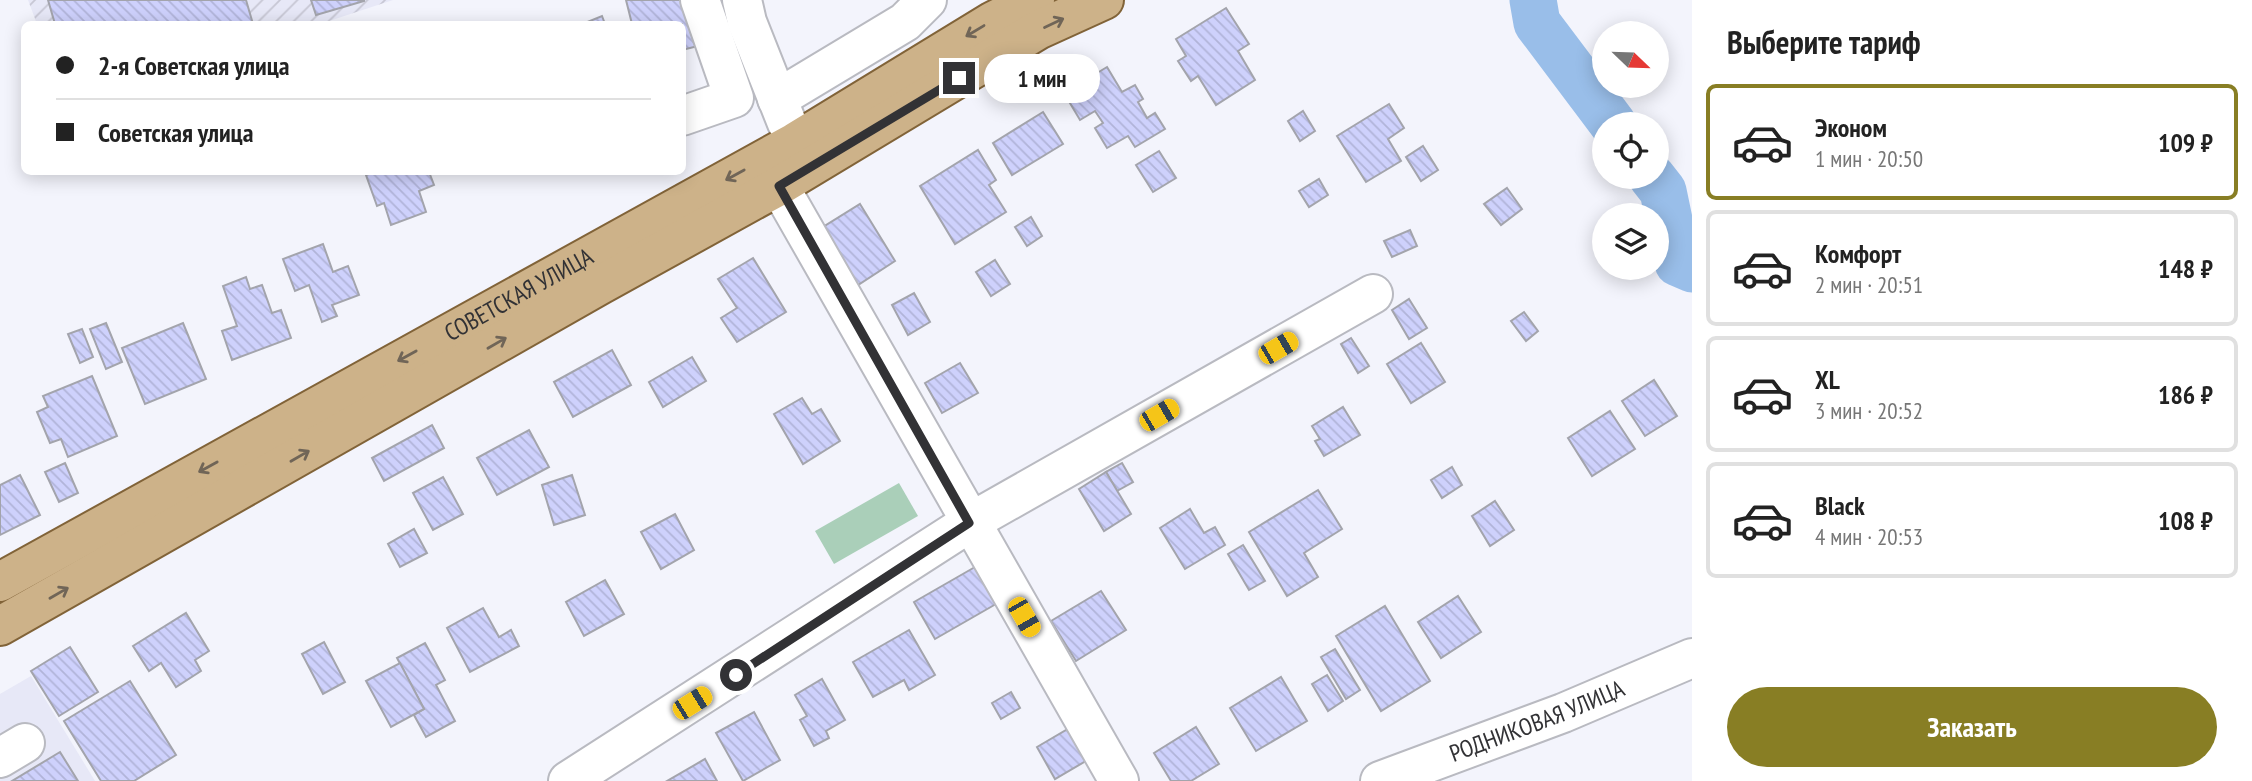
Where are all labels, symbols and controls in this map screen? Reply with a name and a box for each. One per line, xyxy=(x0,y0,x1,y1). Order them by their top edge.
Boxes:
one-way arrow xyxy=(1043,16,1064,29)
north arrow xyxy=(1592,21,1670,98)
map controls xyxy=(1592,21,1669,280)
text: Выберите тариф xyxy=(1727,21,1921,63)
one-way arrow xyxy=(966,24,985,39)
text: 2-я Советская улица xyxy=(98,49,290,82)
callout: 1 мин xyxy=(984,54,1099,102)
route end xyxy=(943,62,975,94)
text: 1 мин xyxy=(1017,64,1067,93)
icon: car xyxy=(1731,111,1794,174)
text: Эконом xyxy=(1815,111,1887,144)
button: locate xyxy=(1592,112,1669,189)
text: Советская улица xyxy=(98,116,253,149)
text: 109 ₽ xyxy=(2158,126,2213,159)
text: 1 мин · 20:50 xyxy=(1815,144,1923,173)
one-way arrow xyxy=(725,169,746,182)
button: layers xyxy=(1592,203,1669,280)
icon: car xyxy=(1731,237,1794,300)
text: Комфорт xyxy=(1815,237,1901,270)
street label: СОВЕТСКАЯ УЛИЦА xyxy=(439,241,599,348)
text: 148 ₽ xyxy=(2158,252,2213,285)
text: 2 мин · 20:51 xyxy=(1815,270,1923,299)
car xyxy=(1255,328,1302,368)
one-way arrow xyxy=(487,336,507,350)
one-way arrow xyxy=(398,350,418,364)
icon: car xyxy=(1731,363,1794,426)
text: XL xyxy=(1815,363,1840,396)
text: 186 ₽ xyxy=(2158,378,2213,411)
car xyxy=(1136,395,1183,435)
text: 3 мин · 20:52 xyxy=(1815,396,1923,425)
one-way arrow xyxy=(289,449,309,463)
one-way arrow xyxy=(199,460,219,474)
icon: car xyxy=(1731,489,1794,552)
text: Black xyxy=(1815,489,1865,522)
text: 108 ₽ xyxy=(2158,504,2213,537)
text: 4 мин · 20:53 xyxy=(1815,522,1923,551)
one-way arrow xyxy=(49,586,69,600)
car xyxy=(1005,594,1044,640)
route start xyxy=(720,659,752,691)
street label: РОДНИКОВАЯ УЛИЦА xyxy=(1445,672,1630,769)
car xyxy=(669,683,716,723)
button: Заказать xyxy=(1727,687,2217,767)

